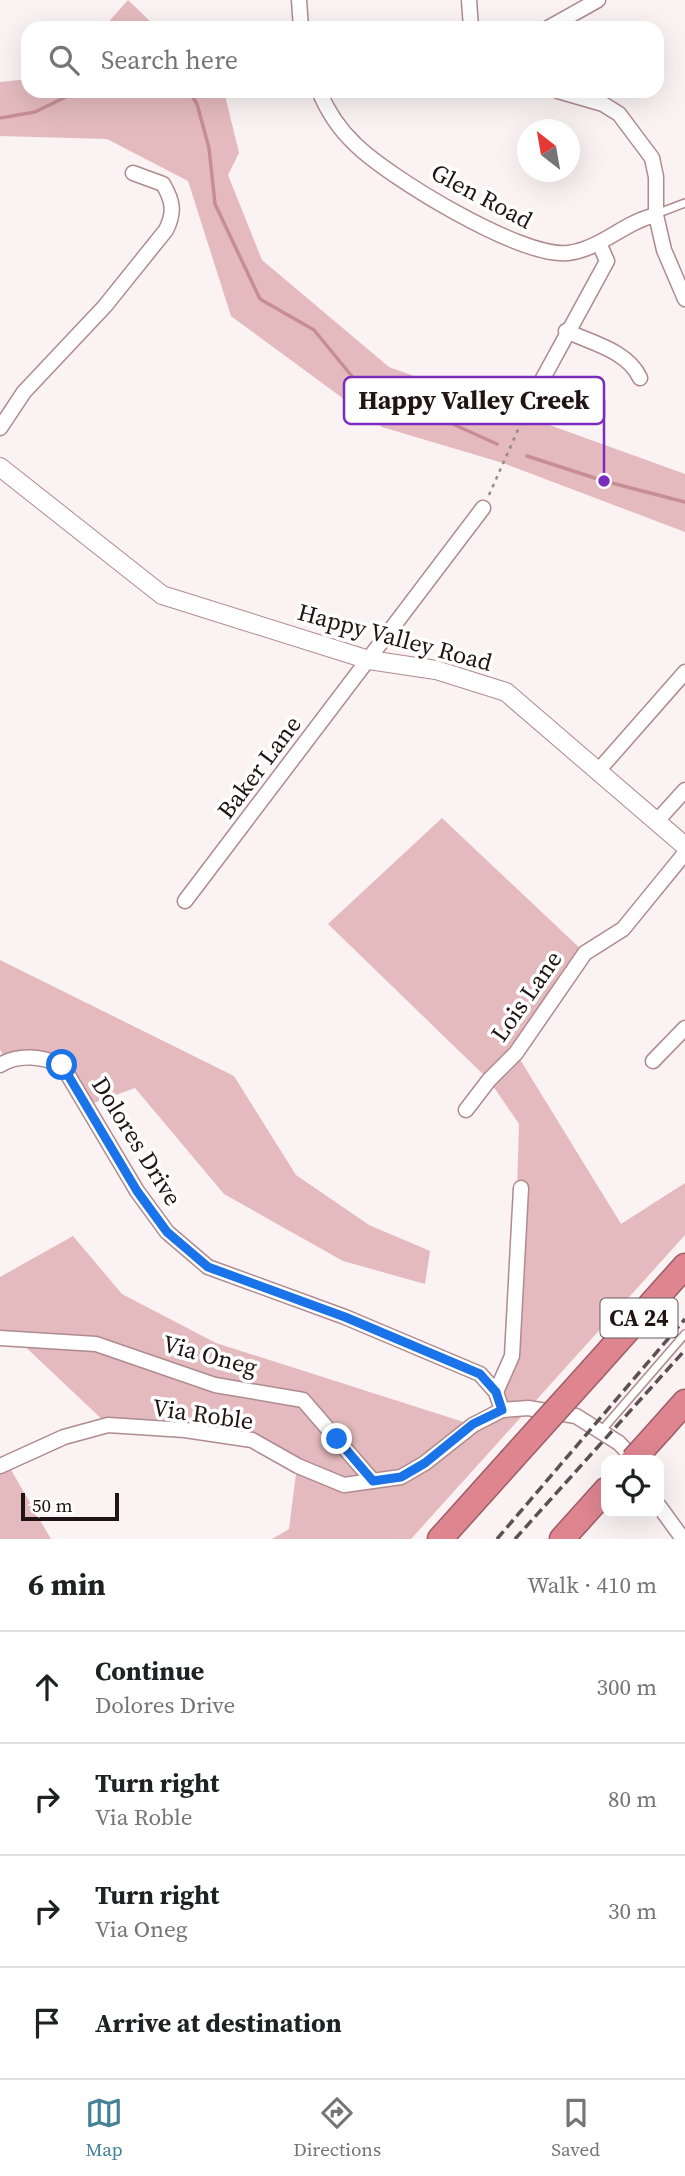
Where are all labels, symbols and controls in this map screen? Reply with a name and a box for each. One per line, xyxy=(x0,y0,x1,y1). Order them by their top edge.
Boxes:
search box xyxy=(21,21,664,98)
icon: search xyxy=(45,41,83,79)
text: Search here xyxy=(101,42,238,78)
north arrow xyxy=(517,119,580,182)
street label: Glen Road xyxy=(426,156,539,237)
callout: Happy Valley Creek xyxy=(344,377,604,424)
text: Happy Valley Creek xyxy=(358,382,590,418)
street label: Happy Valley Road xyxy=(294,595,496,679)
street label: Baker Lane xyxy=(209,709,309,825)
street label: Lois Lane xyxy=(483,944,569,1048)
route start xyxy=(46,1049,77,1080)
street label: Dolores Drive xyxy=(84,1070,190,1212)
road number: CA 24 xyxy=(600,1298,678,1338)
street label: Via Oneg xyxy=(159,1327,261,1383)
street label: Via Roble xyxy=(150,1391,256,1437)
route end xyxy=(321,1423,352,1454)
map controls xyxy=(601,1455,664,1518)
button: locate xyxy=(601,1455,664,1518)
scale bar xyxy=(21,1490,119,1522)
text: 50 m xyxy=(32,1492,73,1518)
text: 6 min xyxy=(28,1564,106,1605)
text: Walk · 410 m xyxy=(527,1569,657,1601)
text: Continue xyxy=(95,1653,204,1689)
icon: ahead xyxy=(28,1668,66,1706)
text: 300 m xyxy=(596,1671,657,1703)
text: Dolores Drive xyxy=(95,1689,235,1721)
text: Turn right xyxy=(95,1765,219,1801)
icon: right xyxy=(28,1780,66,1818)
text: 80 m xyxy=(608,1783,657,1815)
text: Via Roble xyxy=(95,1801,193,1833)
text: Turn right xyxy=(95,1877,219,1913)
icon: right xyxy=(28,1892,66,1930)
text: 30 m xyxy=(608,1895,657,1927)
text: Via Oneg xyxy=(95,1913,188,1945)
icon: arrive xyxy=(28,2004,66,2042)
text: Arrive at destination xyxy=(95,2005,342,2041)
tab: Map xyxy=(85,2094,123,2162)
tab: Directions xyxy=(293,2094,381,2162)
tab: Saved xyxy=(551,2094,600,2162)

